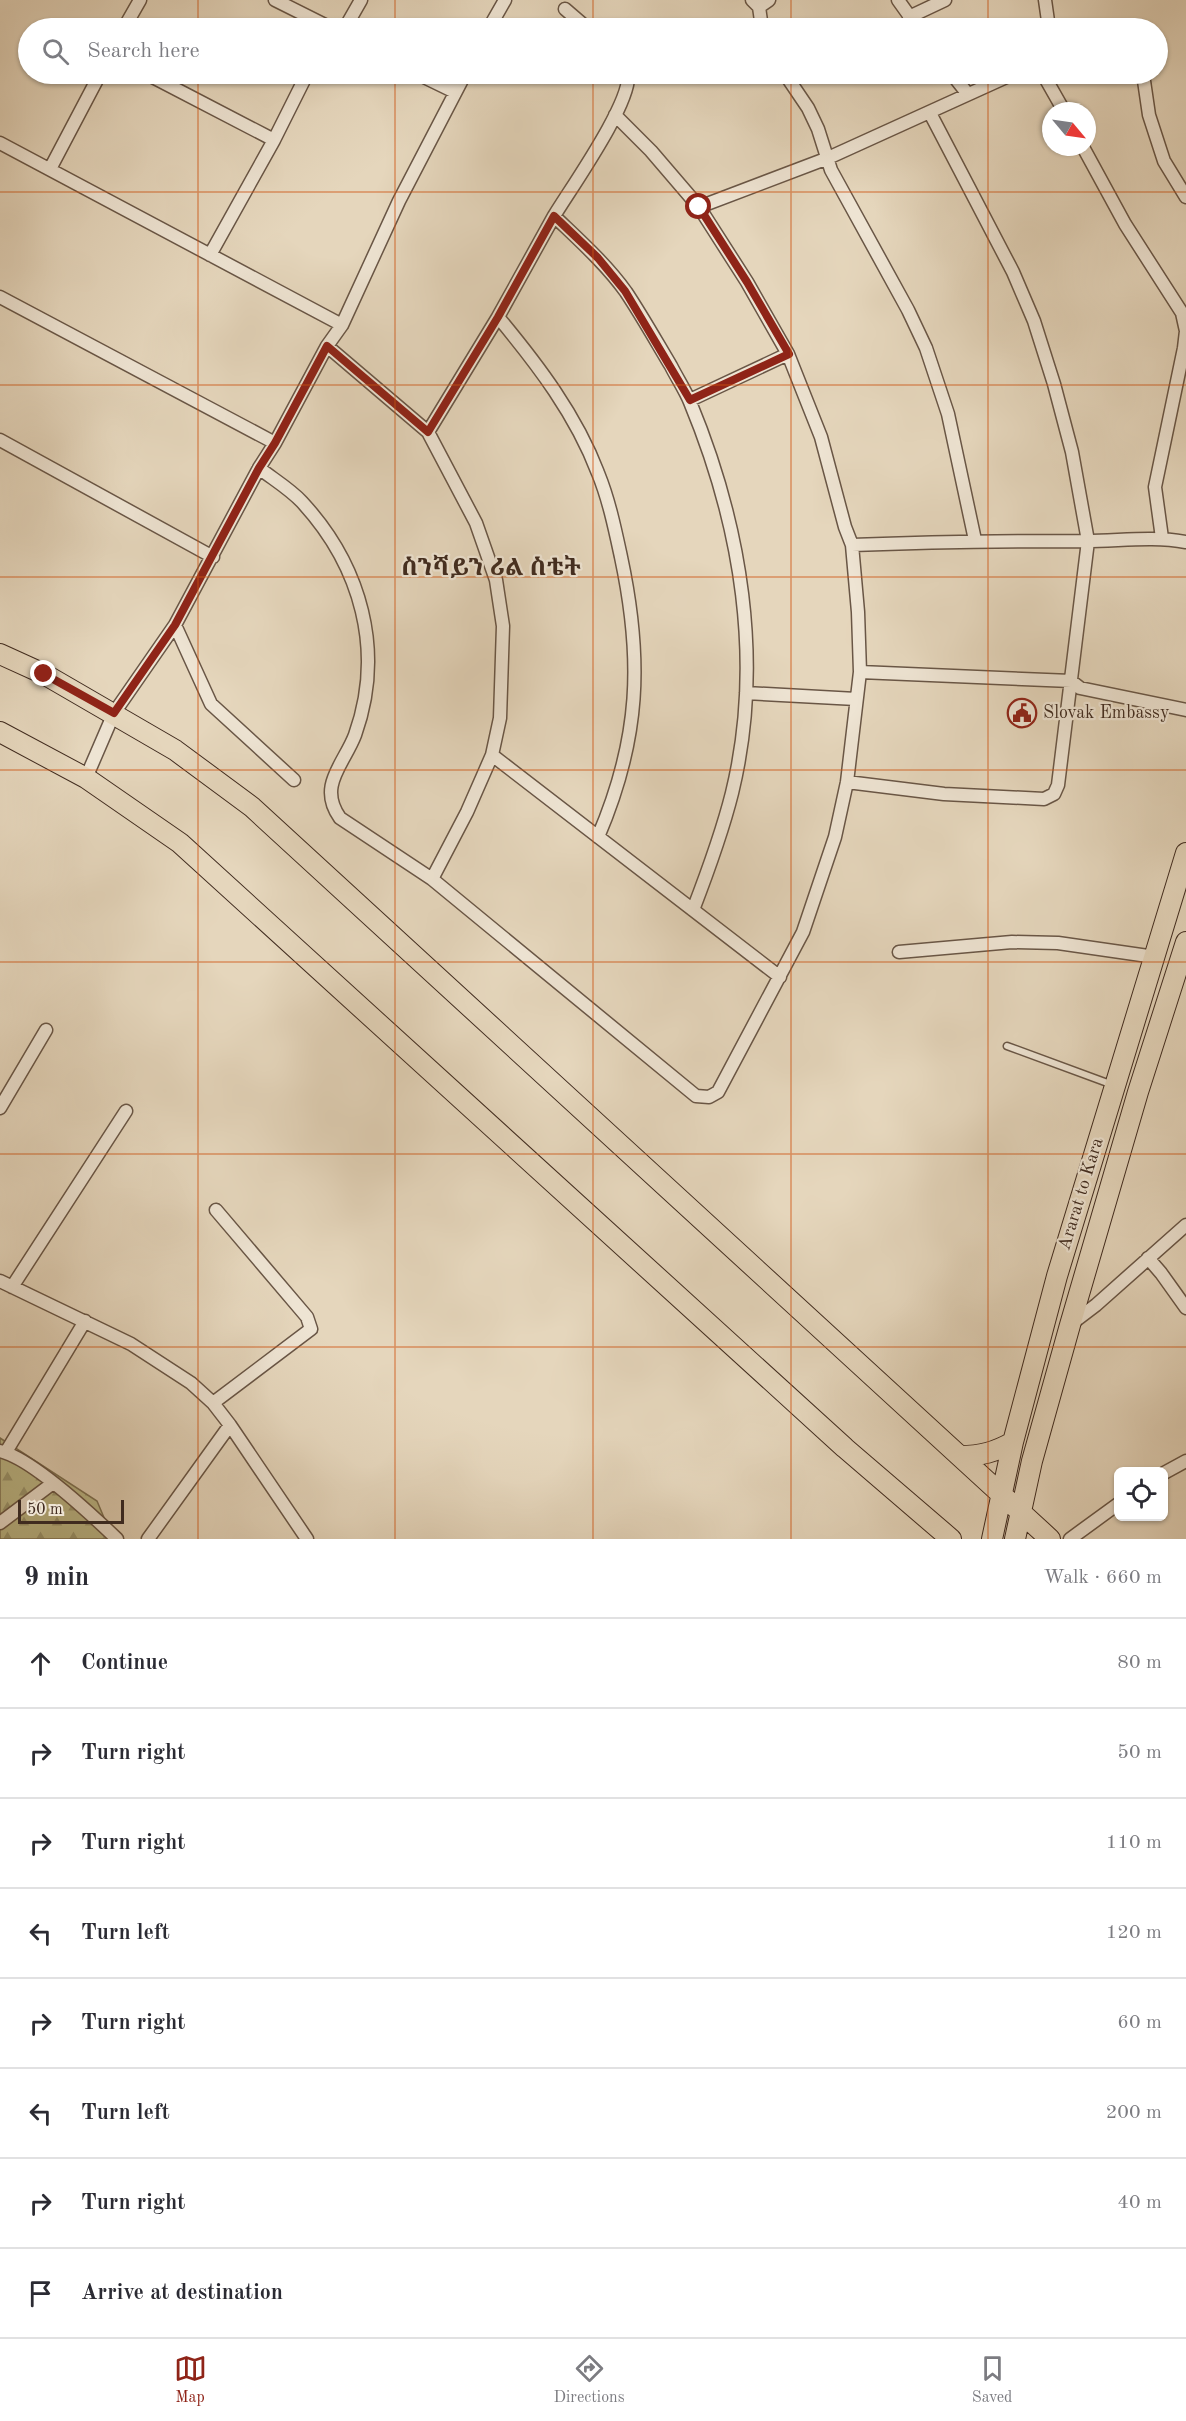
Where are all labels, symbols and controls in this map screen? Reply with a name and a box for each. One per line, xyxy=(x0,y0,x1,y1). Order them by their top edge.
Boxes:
search box xyxy=(18,18,1168,84)
icon: search xyxy=(39,35,72,68)
text: Search here xyxy=(87,40,200,62)
north arrow xyxy=(1042,102,1096,156)
route start xyxy=(685,193,711,219)
district label: ስንሻይን ሪል ስቴት xyxy=(401,554,581,581)
route end xyxy=(30,660,56,686)
public building icon: Slovak Embassy xyxy=(1006,697,1038,729)
place label: Slovak Embassy xyxy=(1043,704,1170,722)
street label: Ararat to Kara xyxy=(1055,1135,1107,1252)
map controls xyxy=(1114,1467,1168,1521)
button: locate xyxy=(1114,1467,1168,1521)
scale bar xyxy=(18,1497,124,1524)
text: 50 m xyxy=(27,1502,63,1518)
text: 9 min xyxy=(24,1565,89,1591)
text: Walk · 660 m xyxy=(1043,1568,1162,1588)
icon: ahead xyxy=(24,1647,57,1680)
text: Continue xyxy=(81,1652,168,1674)
text: 80 m xyxy=(1117,1653,1162,1673)
icon: right xyxy=(24,1737,57,1770)
text: Turn right xyxy=(81,1742,185,1764)
text: 50 m xyxy=(1117,1743,1162,1763)
icon: right xyxy=(24,1827,57,1860)
text: Turn right xyxy=(81,1832,185,1854)
text: 110 m xyxy=(1106,1833,1162,1853)
icon: left xyxy=(24,1917,57,1950)
text: Turn left xyxy=(81,1922,170,1944)
text: 120 m xyxy=(1106,1923,1162,1943)
icon: right xyxy=(24,2007,57,2040)
text: Turn right xyxy=(81,2012,185,2034)
text: 60 m xyxy=(1117,2013,1162,2033)
icon: left xyxy=(24,2097,57,2130)
text: Turn left xyxy=(81,2102,170,2124)
text: 200 m xyxy=(1106,2103,1162,2123)
icon: right xyxy=(24,2187,57,2220)
text: Turn right xyxy=(81,2192,185,2214)
text: 40 m xyxy=(1117,2193,1162,2213)
icon: arrive xyxy=(24,2277,57,2310)
text: Arrive at destination xyxy=(81,2282,283,2304)
tab: Map xyxy=(174,2352,207,2408)
tab: Directions xyxy=(554,2352,625,2408)
tab: Saved xyxy=(972,2352,1012,2408)

